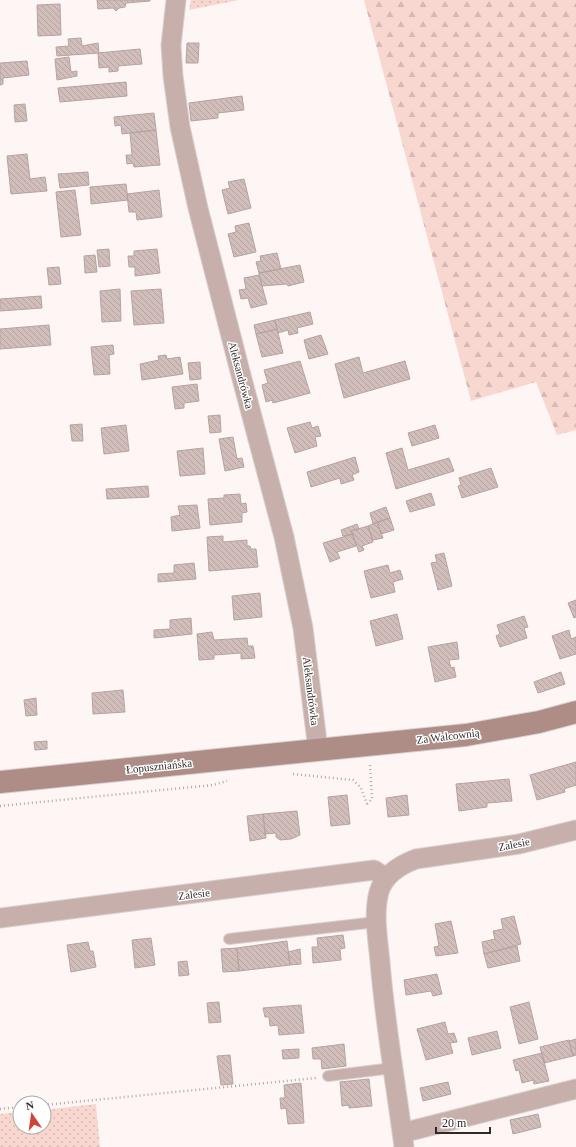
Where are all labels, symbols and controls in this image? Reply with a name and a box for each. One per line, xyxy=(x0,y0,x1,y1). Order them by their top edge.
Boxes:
street label: Aleksandrówka xyxy=(226,340,256,410)
street label: Aleksandrówka xyxy=(301,656,321,726)
street label: Za Walcownią xyxy=(416,726,480,746)
street label: Łopuszniańska xyxy=(126,757,193,775)
street label: Zalesie xyxy=(497,835,531,853)
street label: Zalesie xyxy=(178,886,211,902)
north arrow xyxy=(12,1095,52,1135)
text: N xyxy=(25,1099,35,1112)
scale bar xyxy=(436,1109,490,1135)
text: 20 m xyxy=(442,1116,467,1130)

